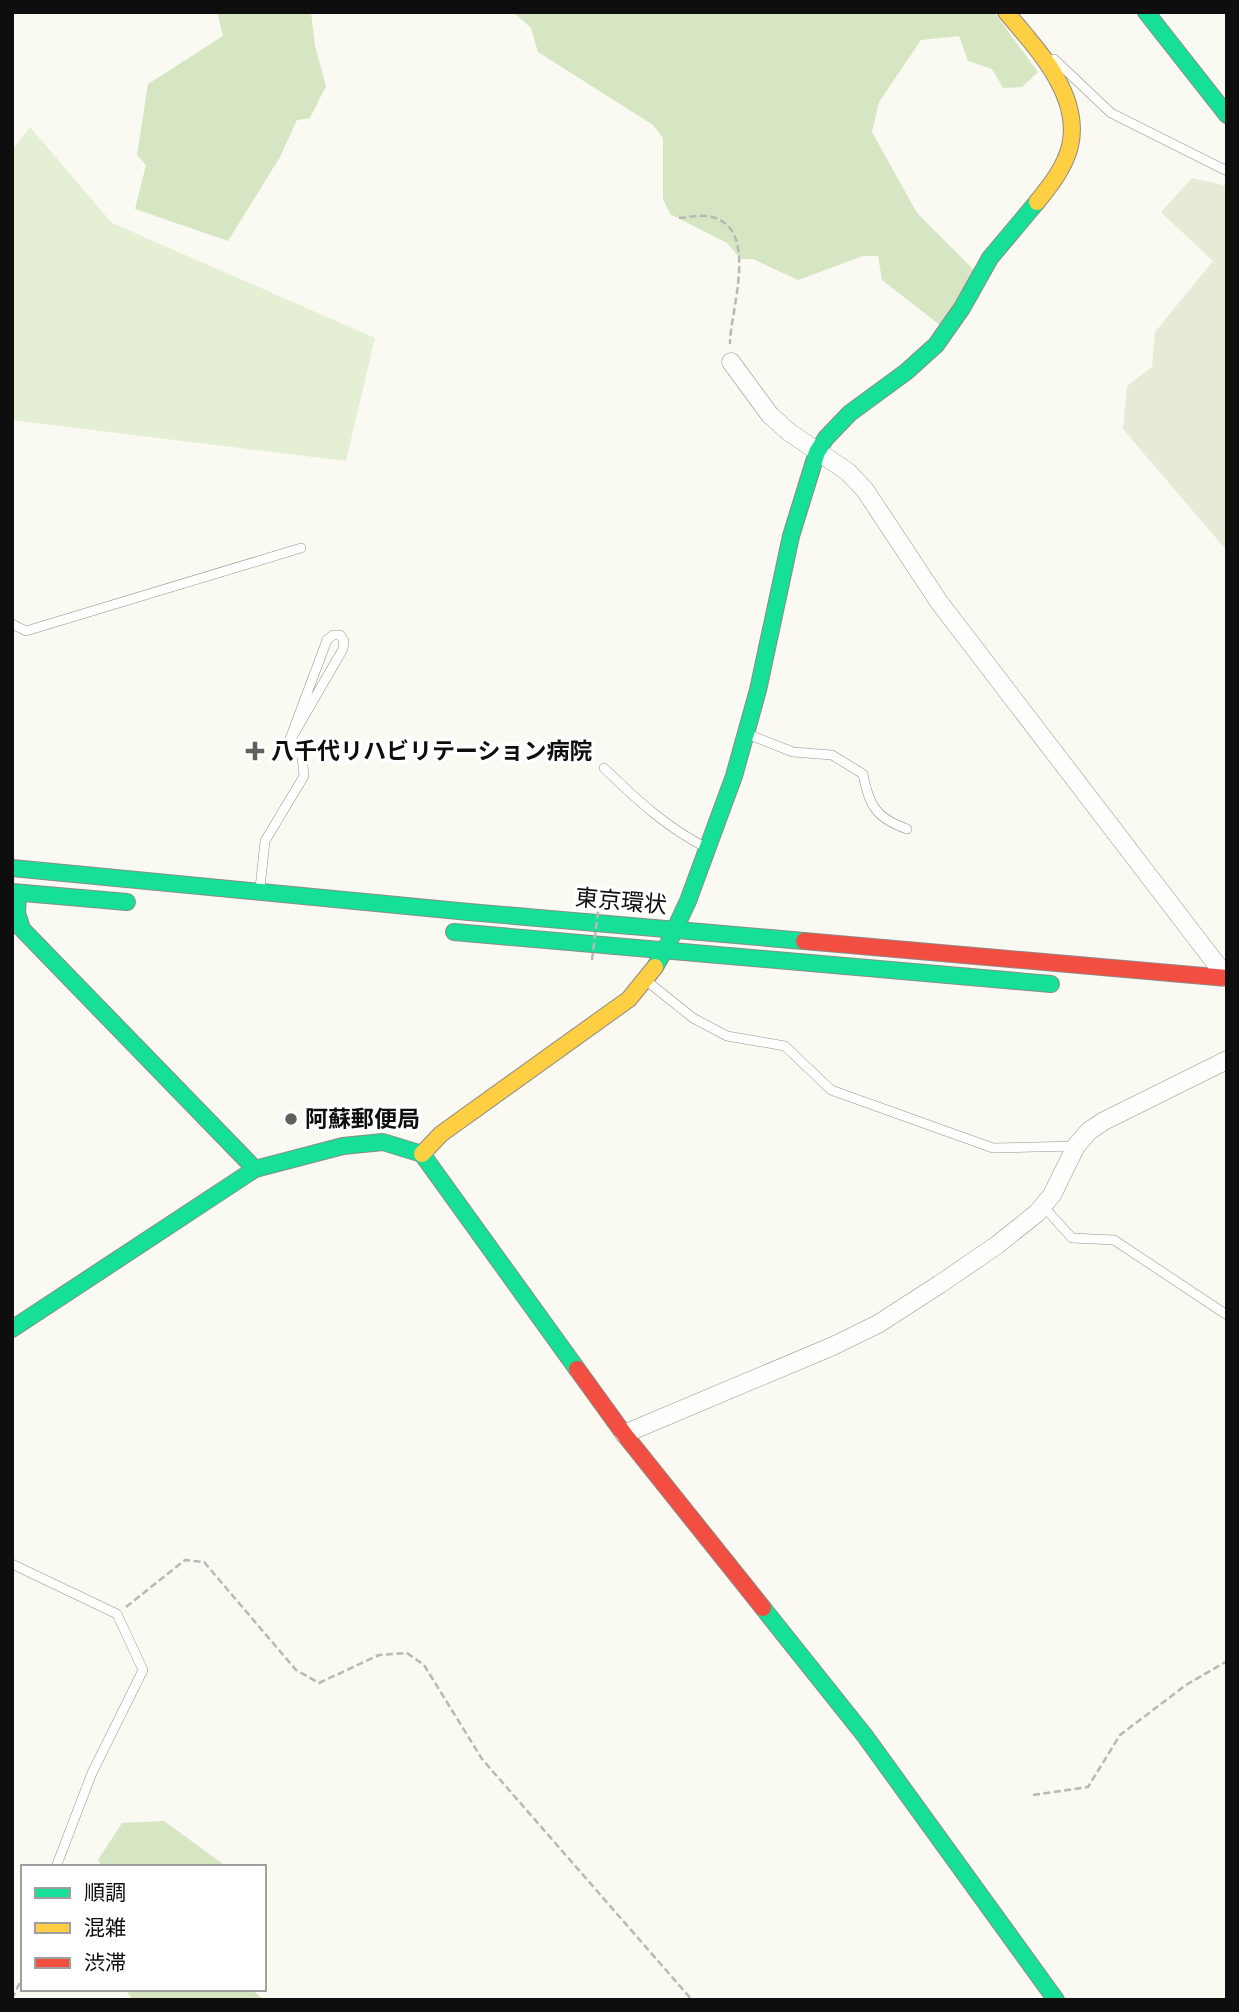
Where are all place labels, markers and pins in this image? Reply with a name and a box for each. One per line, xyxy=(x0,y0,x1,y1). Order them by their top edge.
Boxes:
place label: 八千代リハビリテーション病院 xyxy=(271,734,593,766)
marker: 八千代リハビリテーション病院 xyxy=(245,741,265,761)
place label: 阿蘇郵便局 xyxy=(305,1102,420,1134)
marker: 阿蘇郵便局 xyxy=(283,1111,299,1127)

